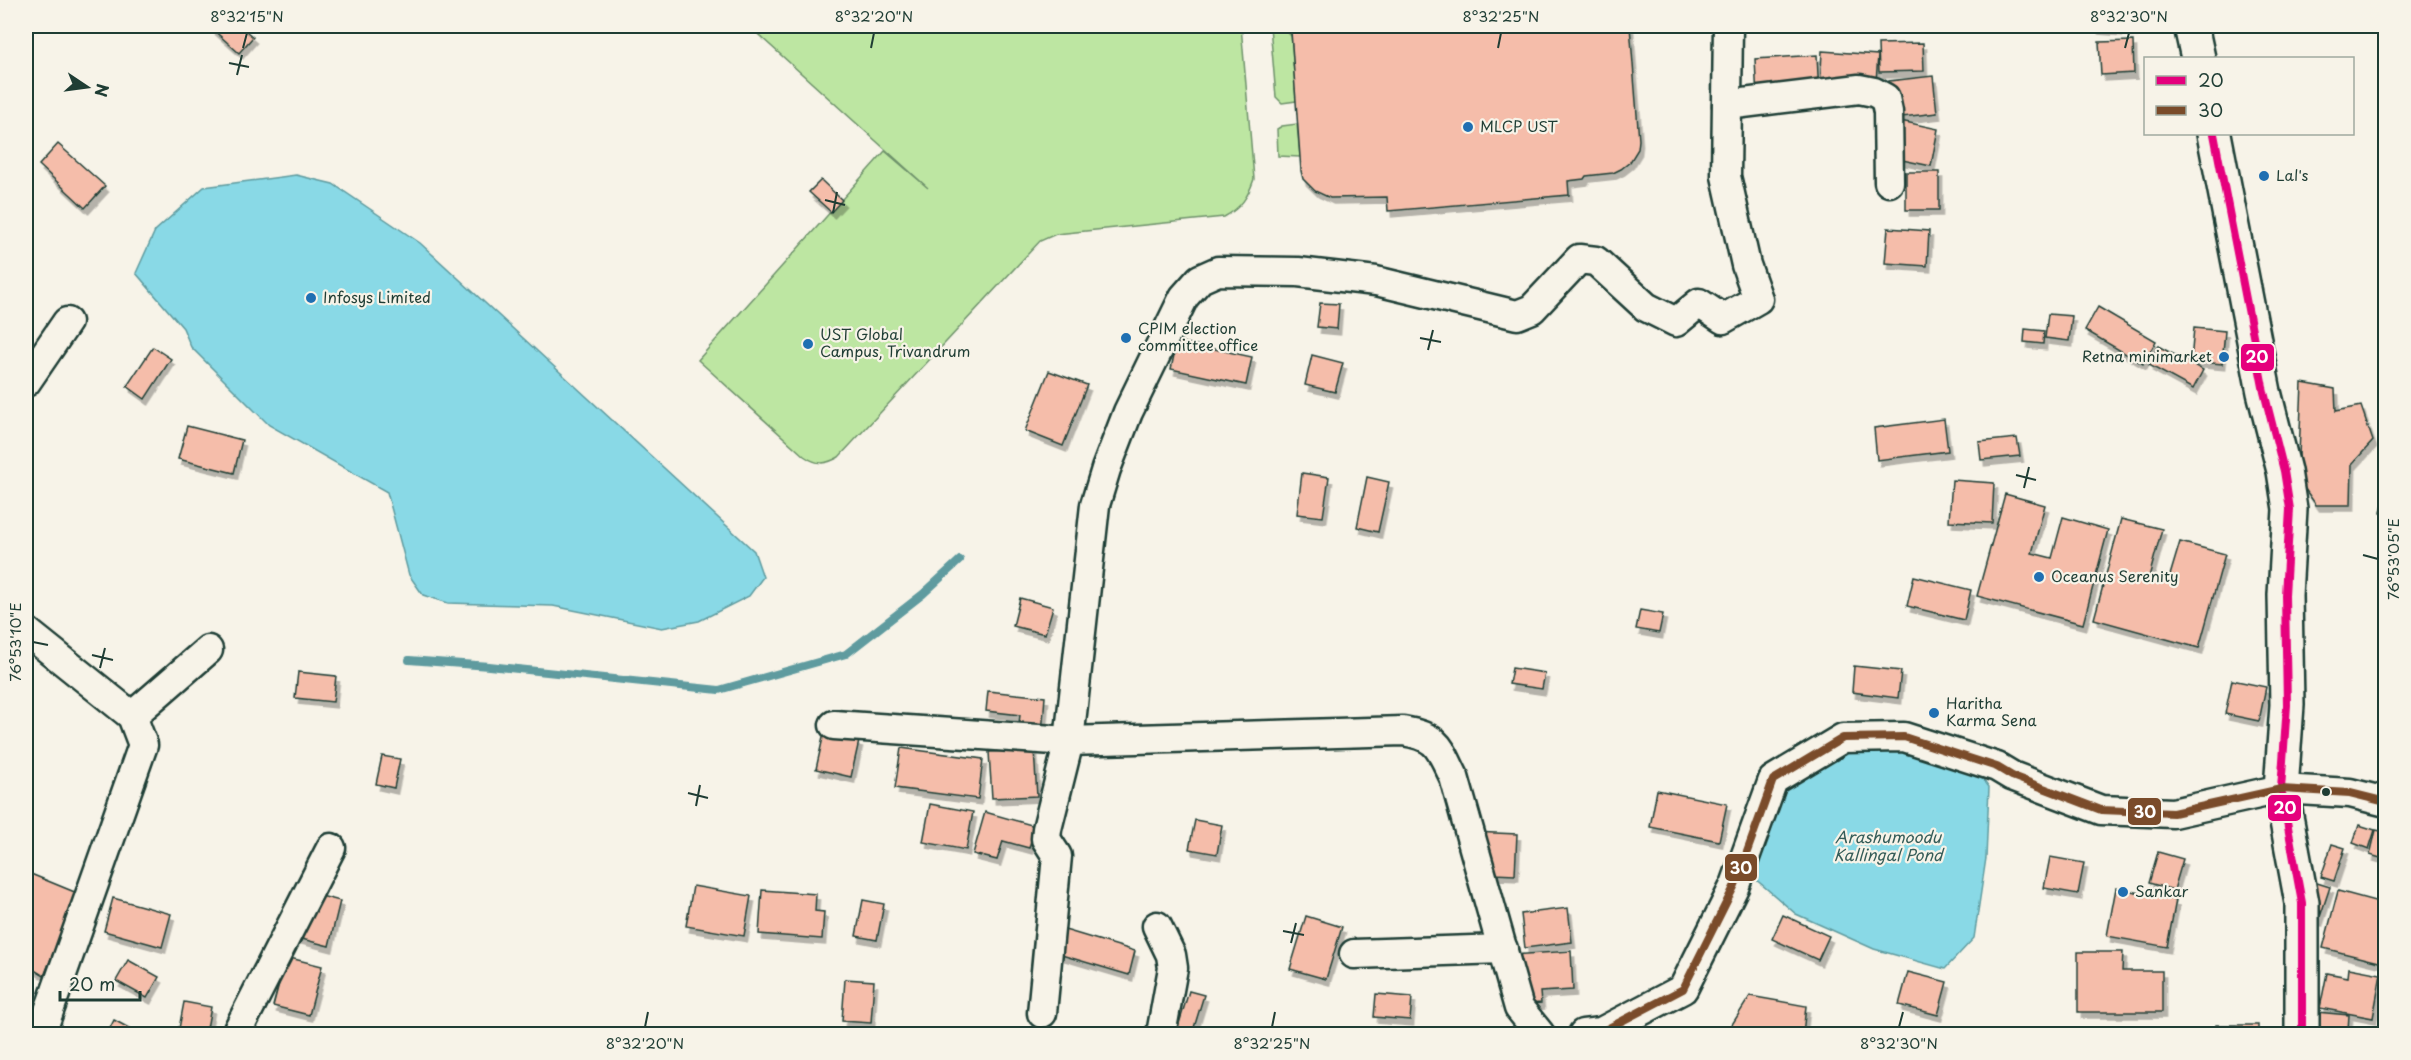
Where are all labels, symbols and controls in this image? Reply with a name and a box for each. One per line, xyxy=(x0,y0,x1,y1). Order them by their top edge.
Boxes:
text: 8°32'15"N xyxy=(210,4,284,27)
text: 8°32'20"N xyxy=(835,4,913,27)
text: 8°32'25"N xyxy=(1462,4,1540,27)
text: 8°32'30"N xyxy=(2090,4,2168,27)
north arrow xyxy=(57,57,117,117)
legend xyxy=(2144,57,2354,135)
text: 20 xyxy=(2198,66,2224,93)
text: N xyxy=(89,82,116,99)
text: 30 xyxy=(2198,96,2223,123)
place label: MLCP UST xyxy=(1480,114,1559,137)
marker: MLCP UST xyxy=(1461,120,1475,134)
place label: Lal's xyxy=(2276,163,2309,186)
marker: Lal's xyxy=(2257,169,2271,183)
place label: Infosys Limited xyxy=(323,285,431,308)
marker: Infosys Limited xyxy=(304,291,318,305)
place label: CPIM election committee office xyxy=(1138,316,1258,356)
place label: UST Global Campus, Trivandrum xyxy=(820,322,970,362)
marker: CPIM election committee office xyxy=(1119,331,1133,345)
marker: UST Global Campus, Trivandrum xyxy=(801,337,815,351)
line badge: 20 xyxy=(2240,343,2275,372)
place label: Retna minimarket xyxy=(2082,344,2212,367)
text: 20 xyxy=(2246,344,2269,368)
marker: Retna minimarket xyxy=(2217,350,2231,364)
text: 76°53'05"E xyxy=(2381,518,2404,600)
place label: Oceanus Serenity xyxy=(2051,564,2179,587)
marker: Oceanus Serenity xyxy=(2032,570,2046,584)
text: 76°53'10"E xyxy=(3,602,26,682)
place label: Haritha Karma Sena xyxy=(1946,691,2036,731)
marker: Haritha Karma Sena xyxy=(1927,706,1941,720)
unlabelled marker xyxy=(2320,786,2332,798)
line badge: 20 xyxy=(2267,794,2302,822)
text: 20 xyxy=(2274,795,2297,819)
line badge: 30 xyxy=(2127,797,2162,826)
text: 30 xyxy=(2134,799,2156,823)
water label: Arashumoodu Kallingal Pond xyxy=(1834,824,1945,866)
line badge: 30 xyxy=(1724,853,1758,882)
text: 30 xyxy=(1730,855,1752,879)
place label: Sankar xyxy=(2135,879,2188,902)
marker: Sankar xyxy=(2116,885,2130,899)
scale bar xyxy=(60,964,140,1002)
text: 20 m xyxy=(69,970,115,997)
text: 8°32'20"N xyxy=(606,1031,684,1054)
text: 8°32'25"N xyxy=(1233,1031,1311,1054)
text: 8°32'30"N xyxy=(1860,1031,1938,1054)

